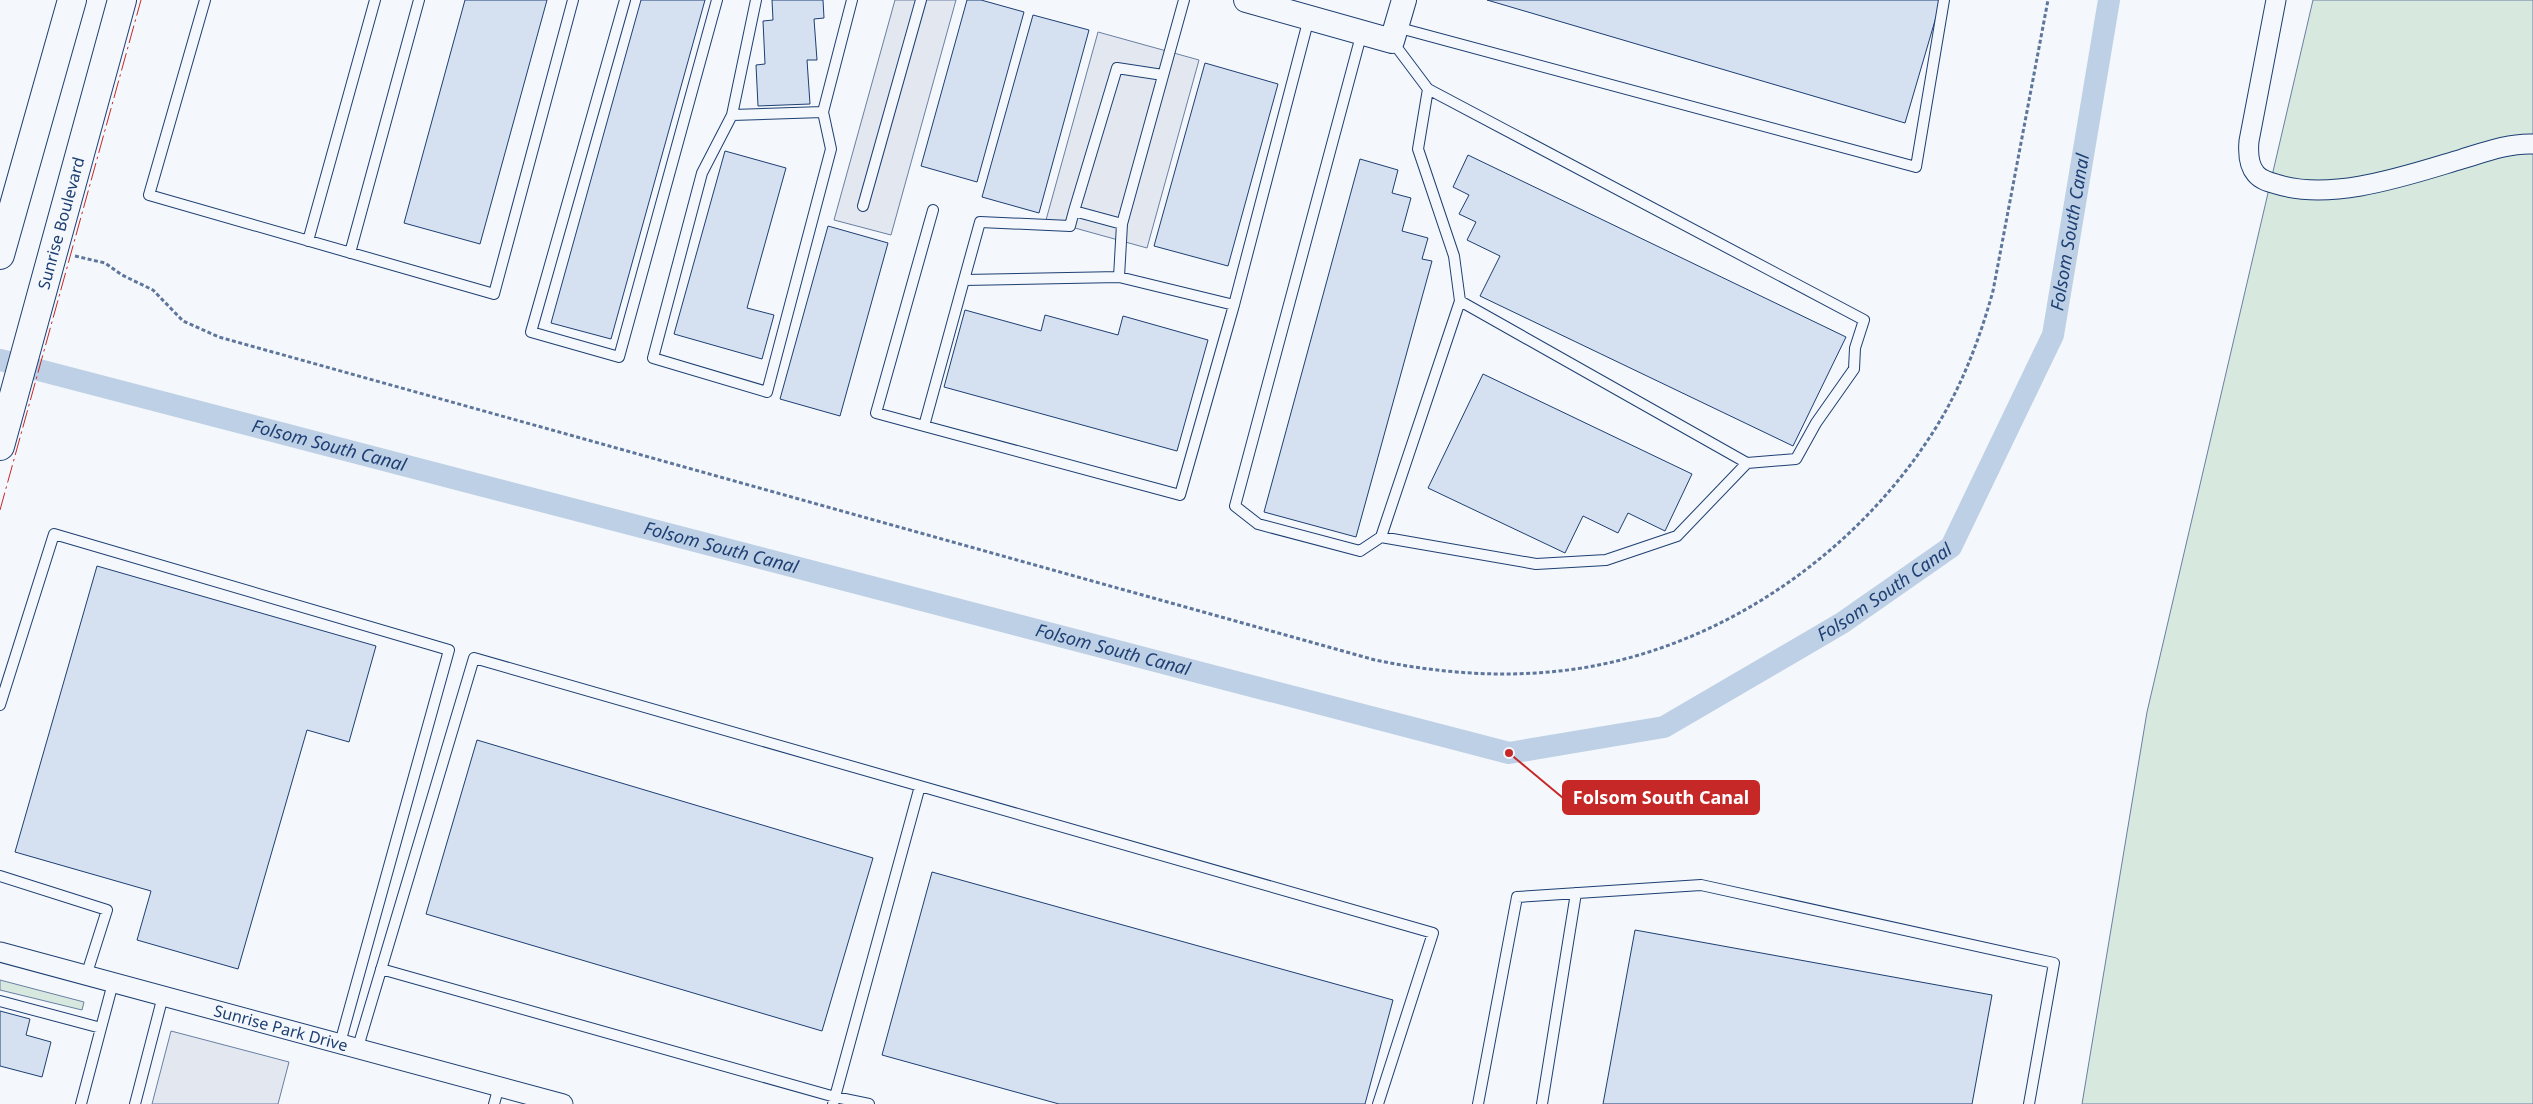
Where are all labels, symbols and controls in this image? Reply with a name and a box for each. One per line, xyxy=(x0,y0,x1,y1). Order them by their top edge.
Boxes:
water label: Folsom South Canal xyxy=(2044,151,2094,312)
street label: Sunrise Boulevard xyxy=(32,155,90,292)
water label: Folsom South Canal xyxy=(249,413,409,476)
water label: Folsom South Canal xyxy=(641,515,801,578)
water label: Folsom South Canal xyxy=(1812,537,1957,646)
water label: Folsom South Canal xyxy=(1033,617,1193,681)
callout: Folsom South Canal xyxy=(1563,781,1759,814)
text: Folsom South Canal xyxy=(1573,785,1749,809)
street label: Sunrise Park Drive xyxy=(212,999,350,1056)

